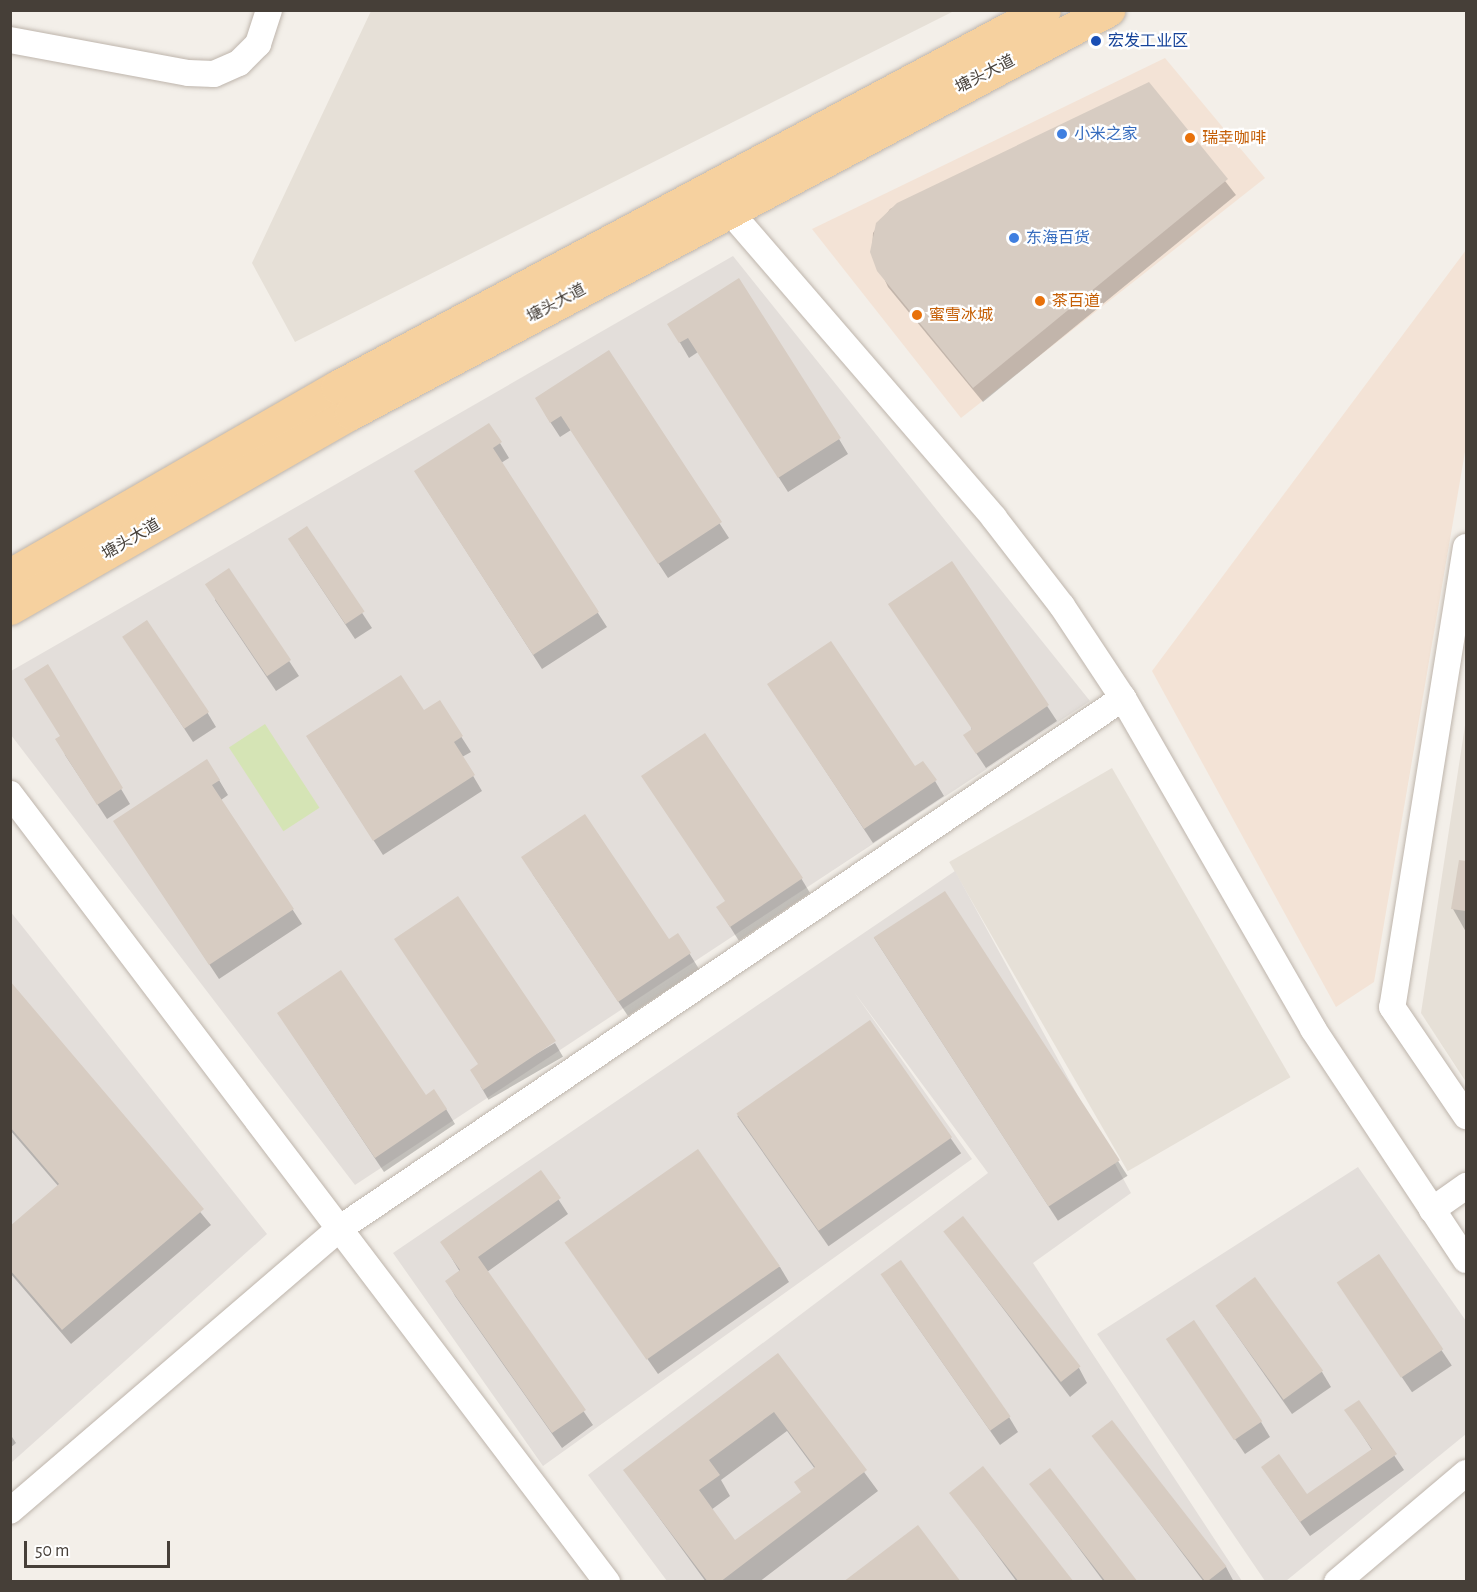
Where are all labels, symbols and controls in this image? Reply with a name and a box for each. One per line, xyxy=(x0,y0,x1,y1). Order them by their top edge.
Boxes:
place label: 宏发工业区 xyxy=(1108,31,1188,51)
marker: 宏发工业区 xyxy=(1089,34,1103,48)
street label: 塘头大道 xyxy=(952,51,1018,97)
place label: 小米之家 xyxy=(1074,124,1138,144)
marker: 小米之家 xyxy=(1055,127,1069,141)
place label: 瑞幸咖啡 xyxy=(1202,128,1266,148)
marker: 瑞幸咖啡 xyxy=(1183,131,1197,145)
place label: 东海百货 xyxy=(1026,228,1090,248)
marker: 东海百货 xyxy=(1007,231,1021,245)
street label: 塘头大道 xyxy=(523,280,589,326)
place label: 茶百道 xyxy=(1052,291,1100,311)
marker: 茶百道 xyxy=(1033,294,1047,308)
place label: 蜜雪冰城 xyxy=(929,305,993,325)
marker: 蜜雪冰城 xyxy=(910,308,924,322)
street label: 塘头大道 xyxy=(98,515,164,563)
scale bar xyxy=(27,1529,172,1567)
text: 50 m xyxy=(35,1542,69,1560)

